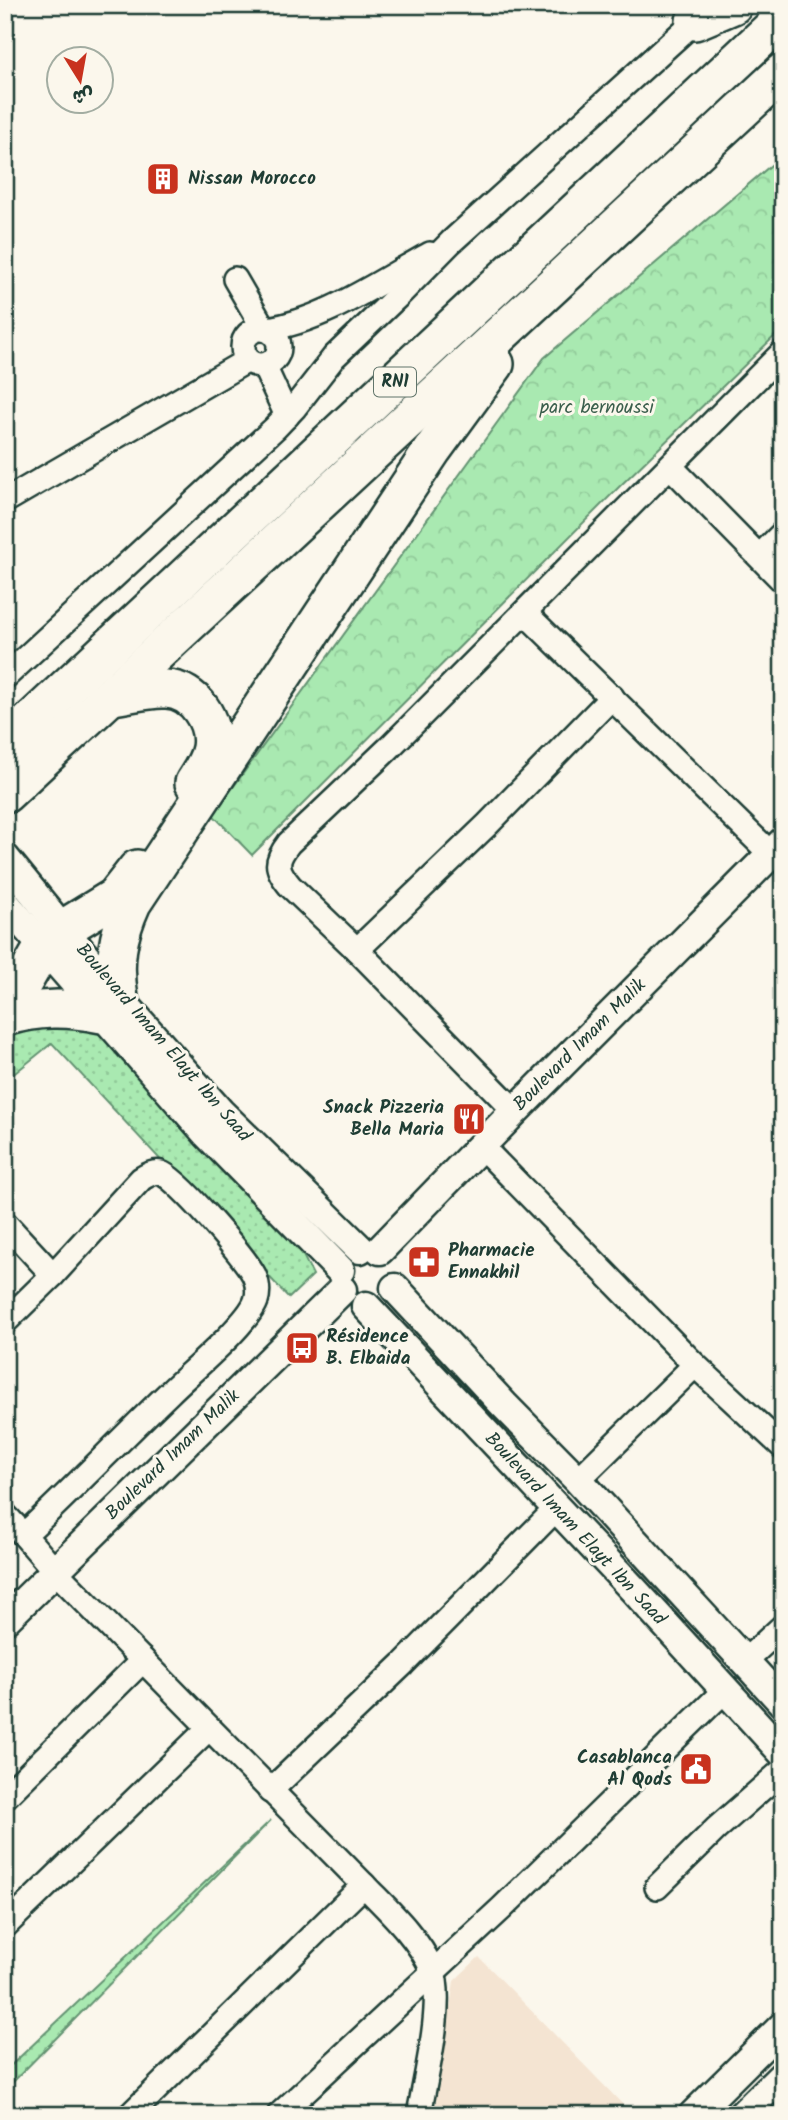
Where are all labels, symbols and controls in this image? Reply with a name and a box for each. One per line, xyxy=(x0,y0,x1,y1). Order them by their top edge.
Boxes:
north arrow xyxy=(46,46,116,116)
text: ش xyxy=(70,78,96,111)
building icon: Nissan Morocco xyxy=(144,160,182,198)
place label: Nissan Morocco xyxy=(188,164,316,194)
road number: RN1 xyxy=(374,368,416,396)
park label: parc bernoussi xyxy=(539,393,655,423)
street label: Boulevard Imam Elayt Ibn Saad xyxy=(68,937,259,1150)
street label: Boulevard Imam Malik xyxy=(506,971,654,1119)
place label: Snack Pizzeria Bella Maria xyxy=(323,1093,444,1145)
restaurant icon: Snack Pizzeria Bella Maria xyxy=(450,1100,488,1138)
place label: Pharmacie Ennakhil xyxy=(448,1236,534,1288)
pharmacy icon: Pharmacie Ennakhil xyxy=(405,1243,443,1281)
place label: Résidence B. Elbaida xyxy=(326,1322,411,1374)
bus stop icon: Résidence B. Elbaida xyxy=(283,1329,321,1367)
street label: Boulevard Imam Malik xyxy=(99,1382,248,1528)
street label: Boulevard Imam Elayt Ibn Saad xyxy=(477,1425,673,1633)
place label: Casablanca Al Qods xyxy=(577,1743,672,1795)
public building icon: Casablanca Al Qods xyxy=(677,1750,715,1788)

